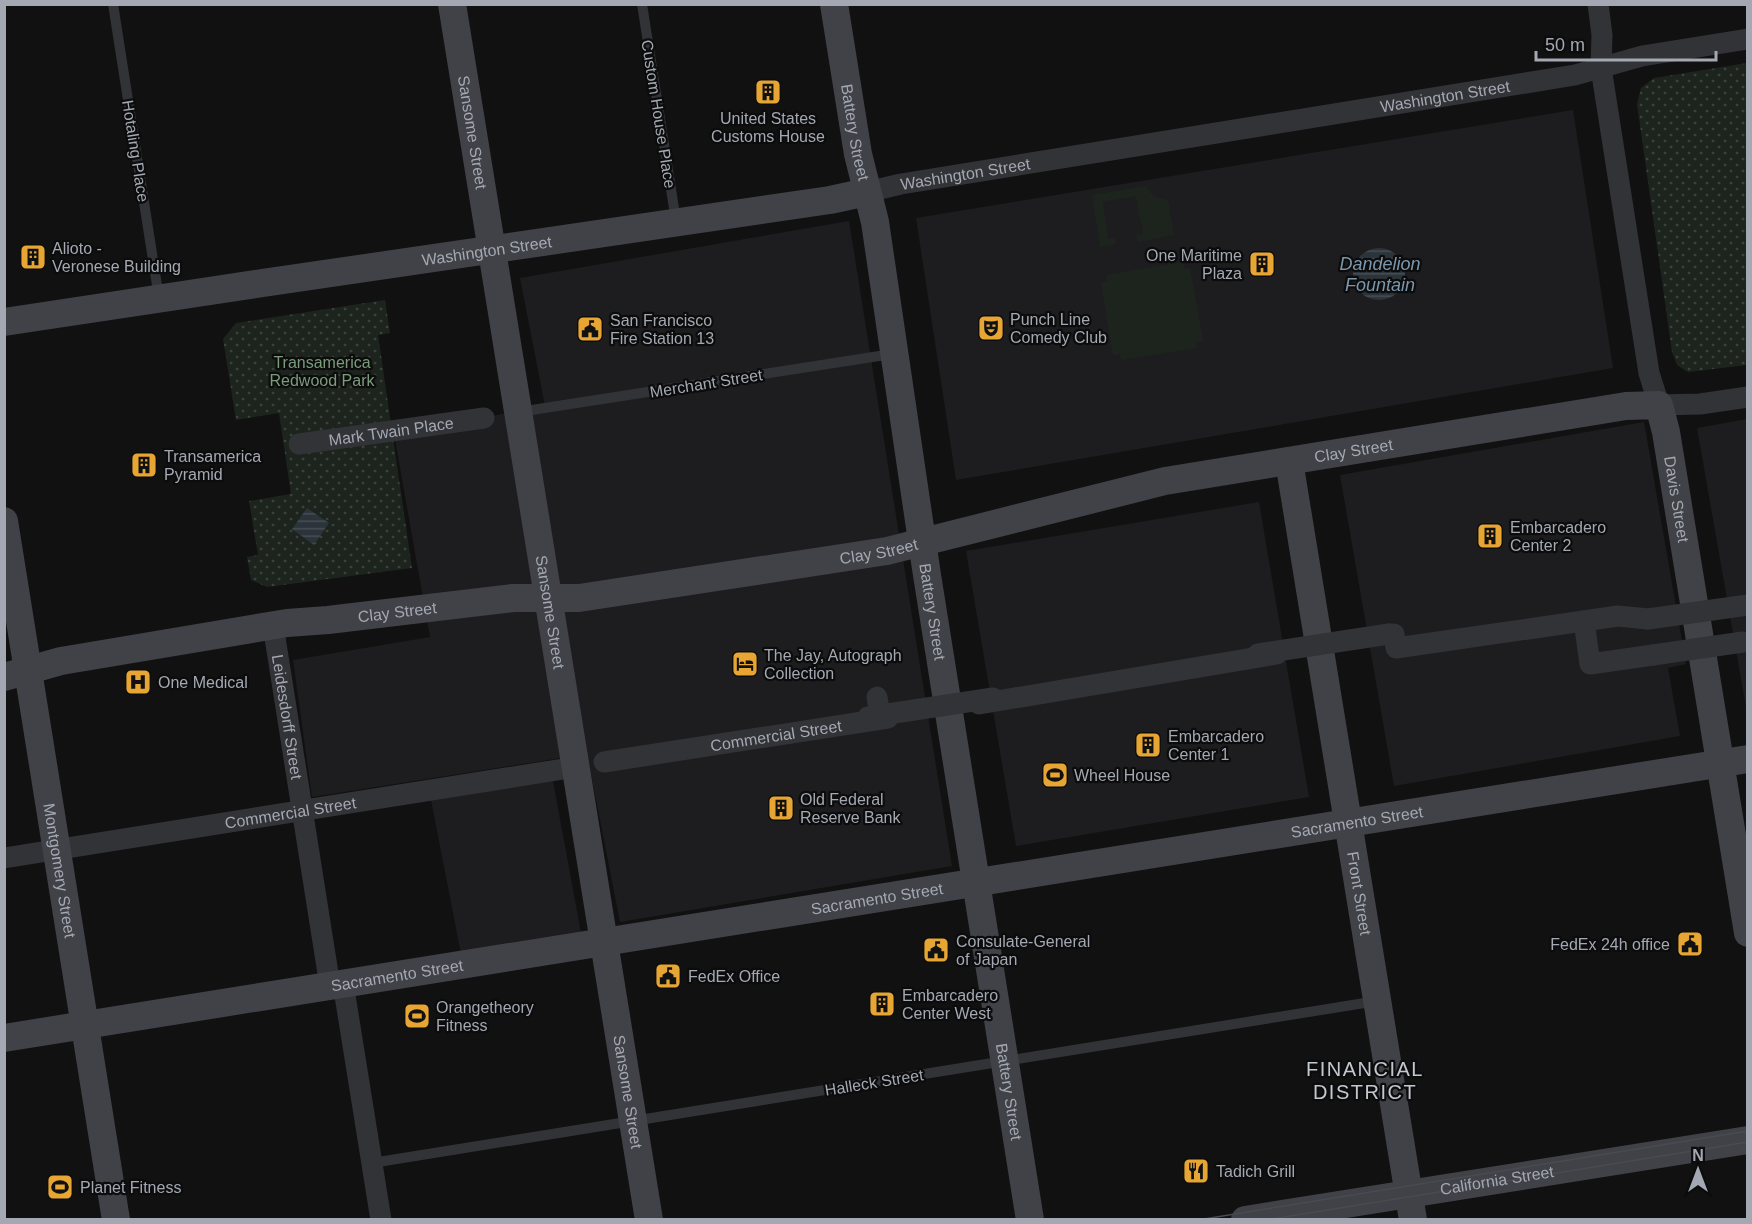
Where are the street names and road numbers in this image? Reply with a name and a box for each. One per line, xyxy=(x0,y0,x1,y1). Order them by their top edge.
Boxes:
street label: Custom House Place xyxy=(638,39,679,190)
street label: Sansome Street xyxy=(455,74,490,191)
street label: Washington Street xyxy=(1379,78,1512,115)
street label: Battery Street xyxy=(838,83,872,183)
street label: Hotaling Place xyxy=(119,99,152,203)
street label: Washington Street xyxy=(899,155,1032,193)
street label: Washington Street xyxy=(421,233,553,269)
street label: Merchant Street xyxy=(649,366,764,401)
street label: Mark Twain Place xyxy=(328,414,455,449)
street label: Clay Street xyxy=(1313,436,1395,466)
street label: Davis Street xyxy=(1661,455,1692,544)
street label: Clay Street xyxy=(838,535,920,567)
street label: Sansome Street xyxy=(532,554,568,671)
street label: Battery Street xyxy=(916,562,949,662)
street label: Clay Street xyxy=(357,599,438,625)
street label: Leidesdorff Street xyxy=(269,653,305,781)
street label: Commercial Street xyxy=(709,717,843,754)
street label: Commercial Street xyxy=(224,794,358,832)
street label: Montgomery Street xyxy=(40,802,79,940)
street label: Sacramento Street xyxy=(1290,803,1425,841)
street label: Front Street xyxy=(1344,850,1374,937)
street label: Sacramento Street xyxy=(810,880,945,918)
street label: Sacramento Street xyxy=(330,957,465,995)
street label: Sansome Street xyxy=(610,1034,645,1150)
street label: Battery Street xyxy=(993,1042,1025,1142)
street label: Halleck Street xyxy=(824,1066,925,1099)
street label: California Street xyxy=(1439,1163,1555,1198)

